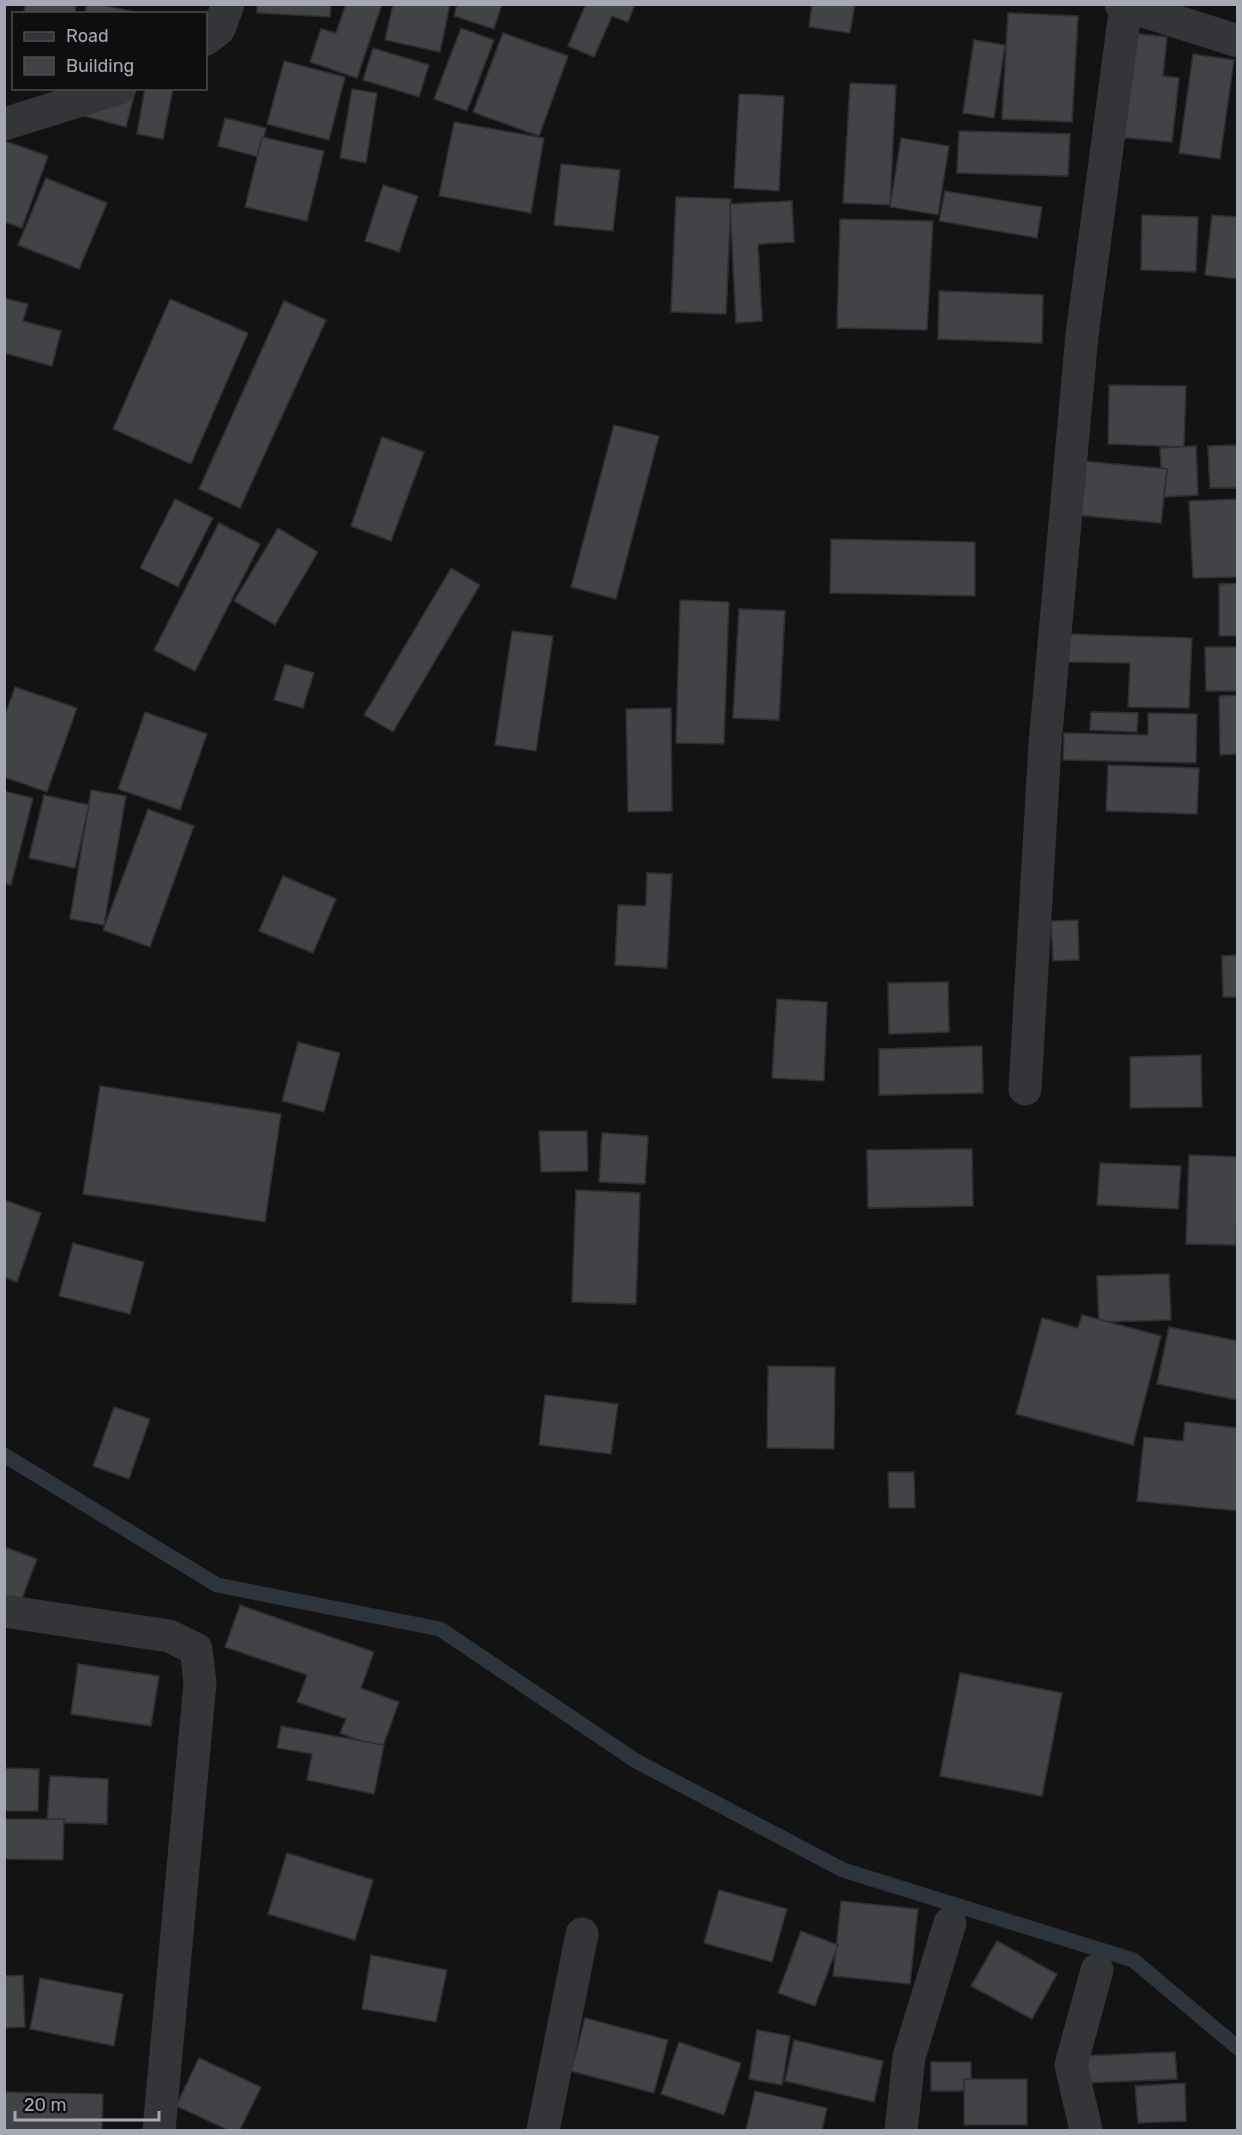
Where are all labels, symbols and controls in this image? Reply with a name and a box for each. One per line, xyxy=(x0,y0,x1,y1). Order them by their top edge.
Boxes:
legend xyxy=(12,12,207,90)
text: Road xyxy=(66,25,109,47)
text: Building xyxy=(66,55,134,77)
scale bar xyxy=(15,2084,159,2122)
text: 20 m xyxy=(24,2094,66,2116)

